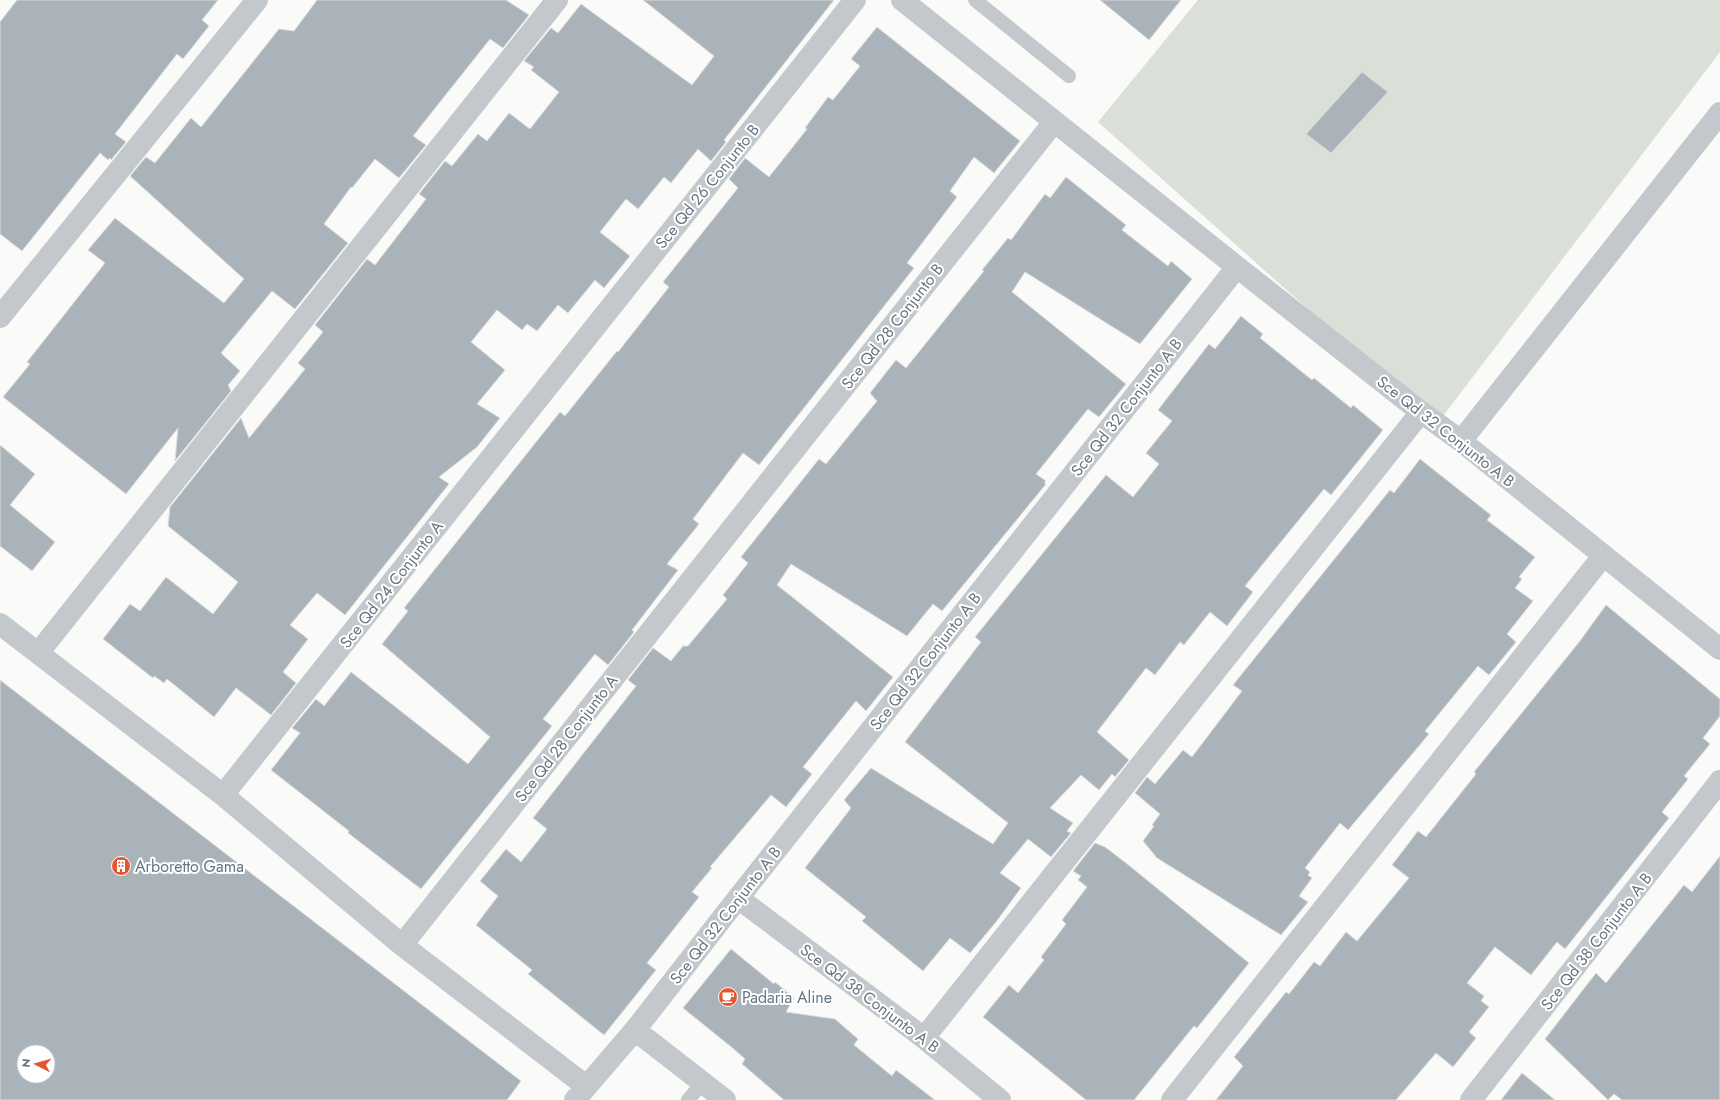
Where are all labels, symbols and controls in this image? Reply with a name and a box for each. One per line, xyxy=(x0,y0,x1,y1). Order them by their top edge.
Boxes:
street label: Sce Qd 26 Conjunto B xyxy=(650,119,765,254)
street label: Sce Qd 28 Conjunto B xyxy=(836,259,949,394)
street label: Sce Qd 32 Conjunto A B xyxy=(1065,333,1188,481)
street label: Sce Qd 32 Conjunto A B xyxy=(1372,370,1520,493)
street label: Sce Qd 24 Conjunto A xyxy=(334,515,449,653)
street label: Sce Qd 32 Conjunto A B xyxy=(864,587,987,735)
street label: Sce Qd 28 Conjunto A xyxy=(509,670,624,807)
street label: Sce Qd 32 Conjunto A B xyxy=(664,841,787,989)
building icon: Arboretto Gama xyxy=(110,855,132,877)
place label: Arboretto Gama xyxy=(135,855,244,878)
street label: Sce Qd 38 Conjunto A B xyxy=(1535,868,1657,1015)
street label: Sce Qd 38 Conjunto A B xyxy=(795,938,944,1058)
cafe icon: Padaria Aline xyxy=(717,986,739,1008)
place label: Padaria Aline xyxy=(742,986,832,1009)
north arrow xyxy=(16,1044,56,1084)
text: N xyxy=(18,1058,34,1068)

